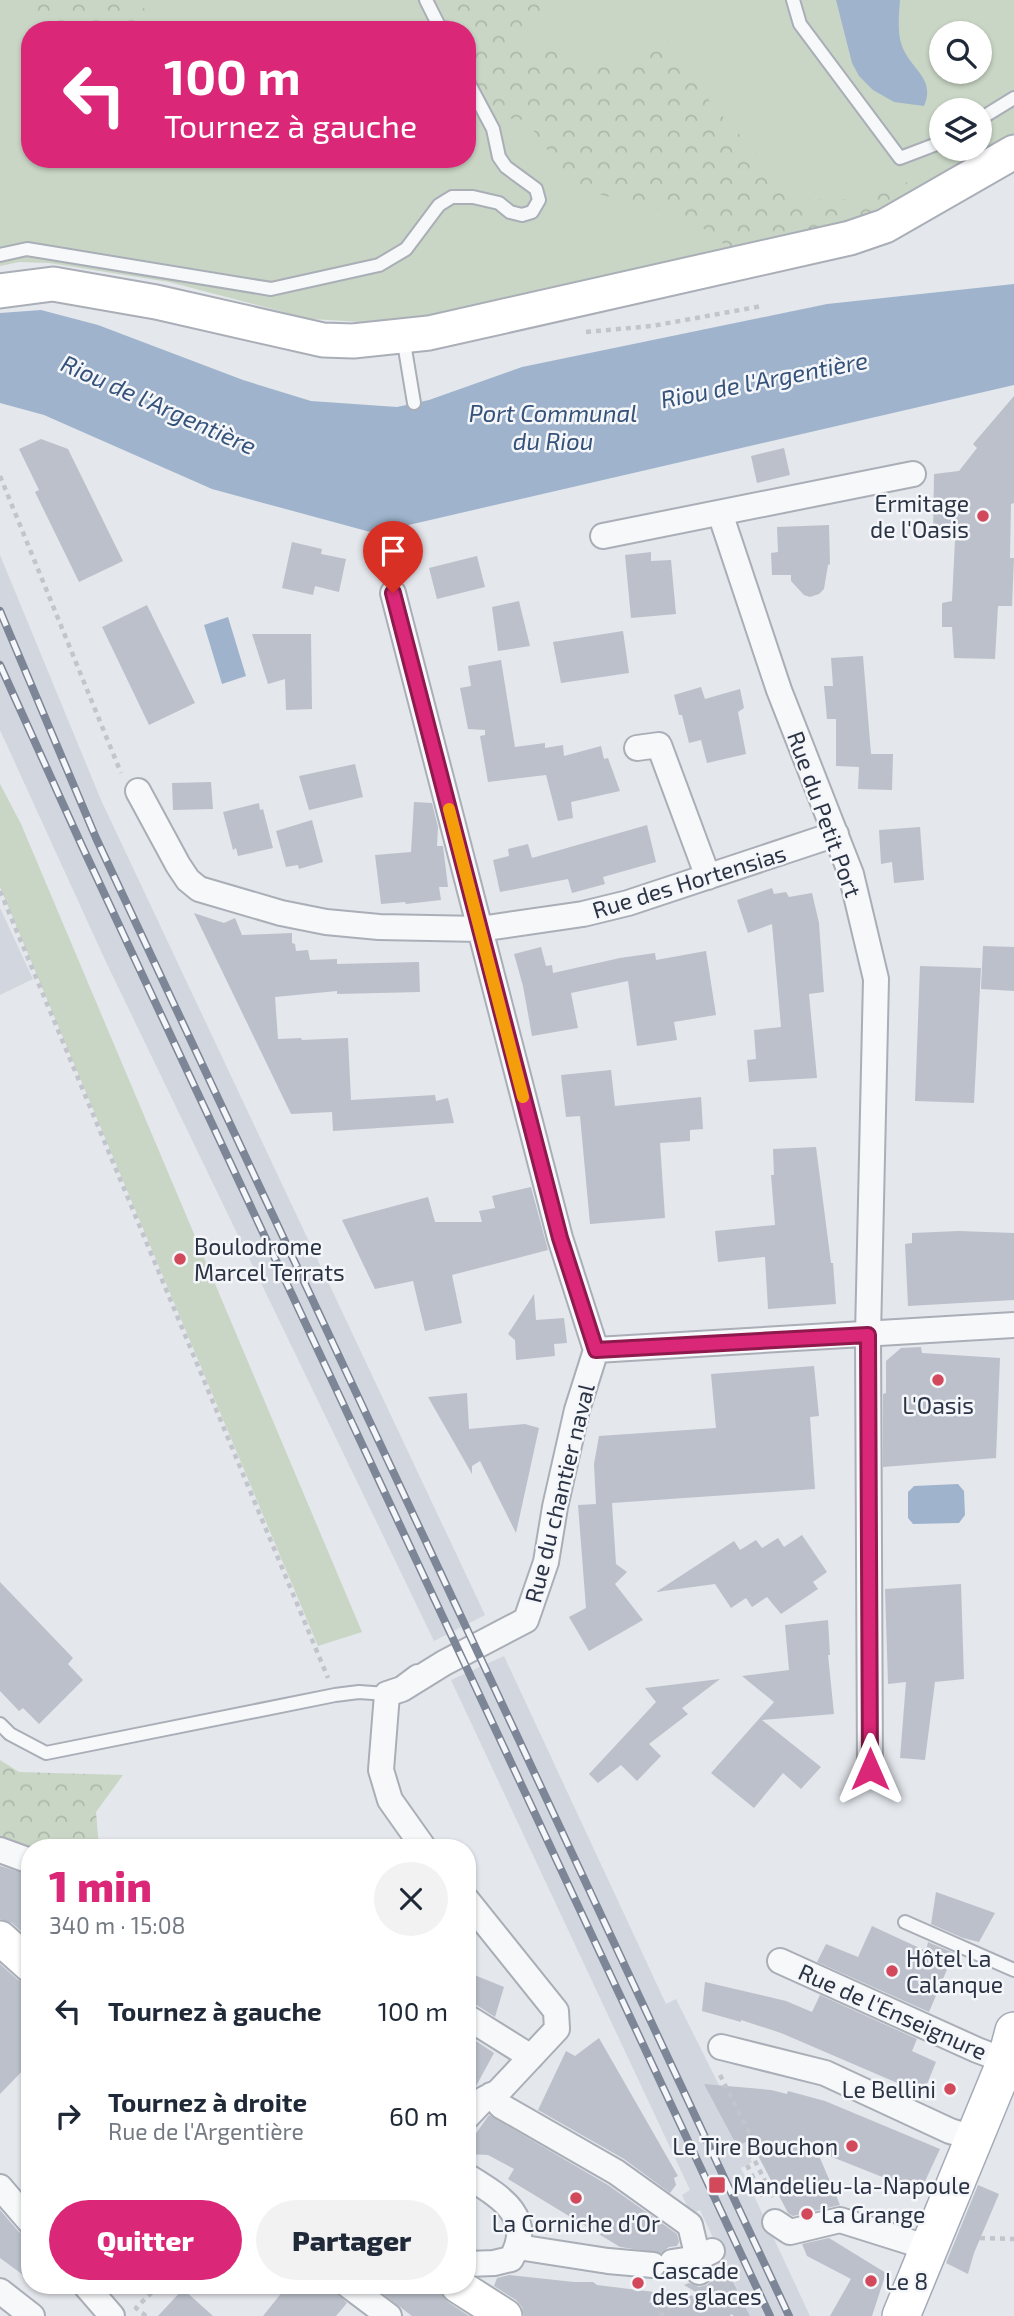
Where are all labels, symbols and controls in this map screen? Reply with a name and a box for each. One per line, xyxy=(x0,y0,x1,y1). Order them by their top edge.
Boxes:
map controls xyxy=(929,21,992,161)
button: search xyxy=(929,21,992,84)
text: 100 m xyxy=(164,46,301,105)
icon: left xyxy=(49,49,140,140)
button: layers xyxy=(929,98,992,161)
text: Tournez à gauche xyxy=(164,106,417,144)
water label: Riou de l'Argentière xyxy=(658,345,870,413)
water label: Riou de l'Argentière xyxy=(57,348,261,460)
water label: Port Communal du Riou xyxy=(469,398,637,455)
place label: Ermitage de l'Oasis xyxy=(870,489,969,543)
marker: Ermitage de l'Oasis xyxy=(975,508,991,524)
pin xyxy=(363,521,423,593)
icon: arrive xyxy=(374,532,412,570)
street label: Rue du Petit Port xyxy=(782,727,868,901)
street label: Rue des Hortensias xyxy=(589,838,789,924)
place label: Boulodrome Marcel Terrats xyxy=(194,1232,345,1286)
marker: Boulodrome Marcel Terrats xyxy=(172,1251,188,1267)
marker: L'Oasis xyxy=(930,1372,946,1388)
street label: Rue du chantier naval xyxy=(518,1380,600,1606)
place label: L'Oasis xyxy=(902,1391,974,1419)
position arrow xyxy=(833,1732,907,1806)
text: 1 min xyxy=(49,1860,152,1910)
button: close xyxy=(374,1862,448,1936)
text: 340 m · 15:08 xyxy=(49,1911,186,1939)
place label: Hôtel La Calanque xyxy=(906,1944,1003,1998)
street label: Rue de l'Enseignure xyxy=(794,1957,992,2065)
marker: Hôtel La Calanque xyxy=(884,1963,900,1979)
icon: left xyxy=(49,1992,87,2030)
text: Tournez à gauche xyxy=(108,1995,322,2026)
text: 100 m xyxy=(378,1995,448,2026)
place label: Le Bellini xyxy=(842,2075,936,2103)
marker: Le Bellini xyxy=(942,2081,958,2097)
text: Tournez à droite xyxy=(108,2086,307,2117)
icon: right xyxy=(49,2097,87,2135)
text: 60 m xyxy=(389,2100,448,2131)
text: Rue de l'Argentière xyxy=(108,2117,304,2145)
place label: Le Tire Bouchon xyxy=(672,2132,838,2160)
marker: Le Tire Bouchon xyxy=(844,2138,860,2154)
place label: Mandelieu-la-Napoule xyxy=(733,2171,970,2199)
marker: Mandelieu-la-Napoule xyxy=(707,2175,727,2195)
marker: La Corniche d'Or xyxy=(568,2190,584,2206)
button: Quitter xyxy=(49,2200,242,2280)
button: Partager xyxy=(256,2200,448,2280)
place label: La Grange xyxy=(821,2200,925,2228)
marker: La Grange xyxy=(799,2206,815,2222)
place label: La Corniche d'Or xyxy=(492,2209,660,2237)
place label: Cascade des glaces xyxy=(652,2256,762,2310)
place label: Le 8 xyxy=(885,2267,928,2295)
marker: Le 8 xyxy=(863,2273,879,2289)
marker: Cascade des glaces xyxy=(630,2275,646,2291)

